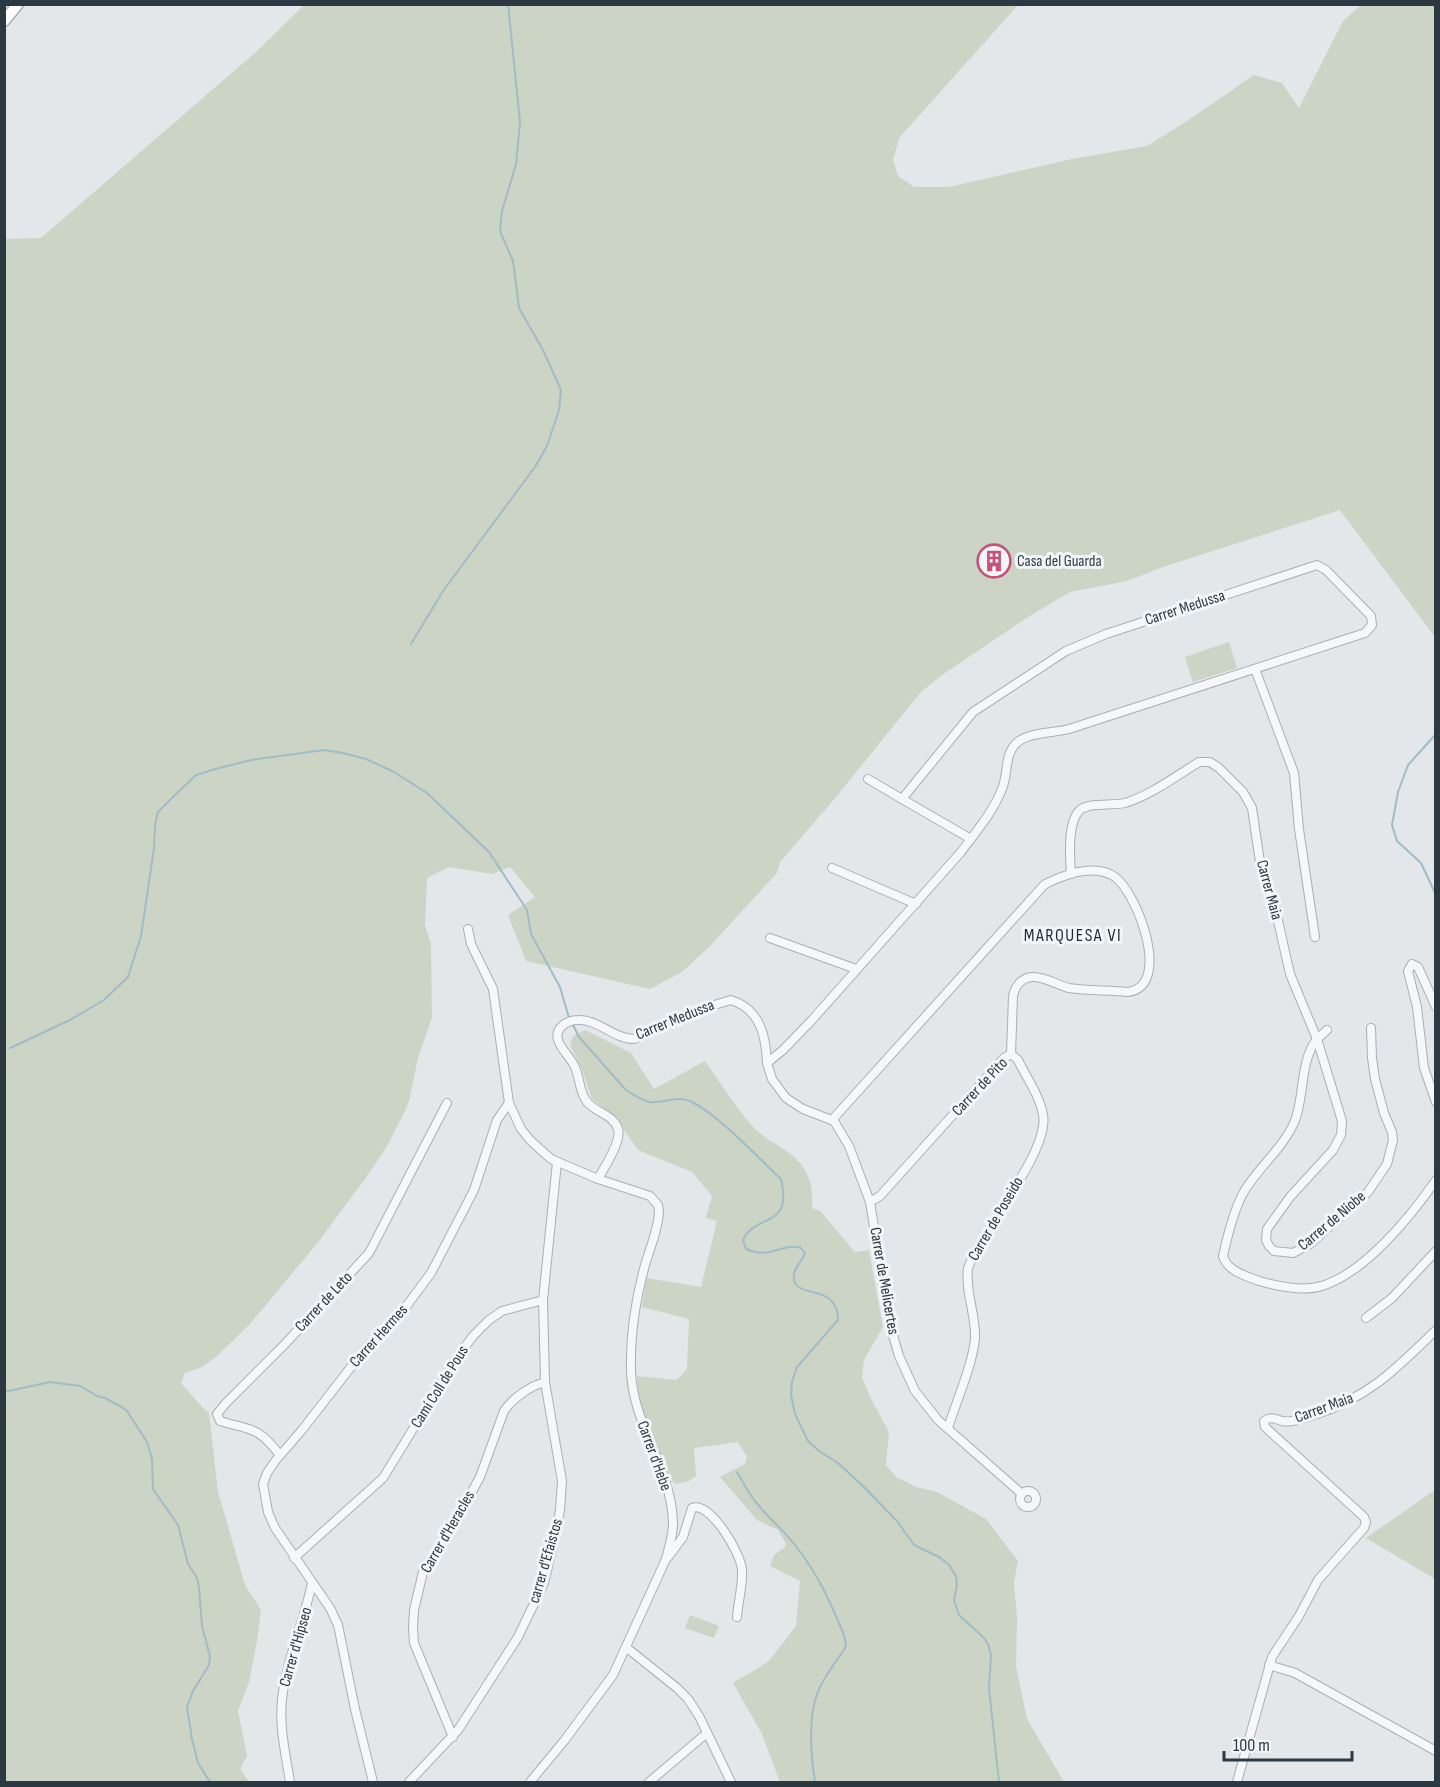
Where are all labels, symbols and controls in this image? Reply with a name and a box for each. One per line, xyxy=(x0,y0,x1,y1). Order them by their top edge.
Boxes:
building icon: Casa del Guarda xyxy=(976,543,1012,579)
place label: Casa del Guarda xyxy=(1017,552,1102,571)
street label: Carrer Medussa xyxy=(1143,586,1227,630)
street label: Carrer Maia xyxy=(1252,858,1286,922)
district label: MARQUESA VI xyxy=(1024,925,1122,946)
street label: Carrer Medussa xyxy=(633,996,717,1044)
street label: Carrer de Pito xyxy=(948,1054,1012,1120)
street label: Carrer de Poseido xyxy=(964,1174,1028,1264)
street label: Carrer de Niobe xyxy=(1294,1187,1370,1255)
street label: Carrer de Melicertes xyxy=(865,1226,903,1336)
street label: Carrer de Leto xyxy=(291,1268,357,1336)
street label: Carrer Hermes xyxy=(346,1301,412,1371)
street label: Camí Coll de Pous xyxy=(407,1342,473,1432)
street label: Carrer Maia xyxy=(1292,1389,1356,1427)
street label: Carrer d'Hebe xyxy=(633,1418,675,1494)
street label: Carrer d'Heracles xyxy=(417,1487,479,1577)
street label: carrer d'Efaistos xyxy=(525,1516,567,1605)
street label: Carrer d'Hipseo xyxy=(276,1605,316,1689)
scale bar xyxy=(1224,1724,1352,1762)
text: 100 m xyxy=(1233,1735,1270,1756)

